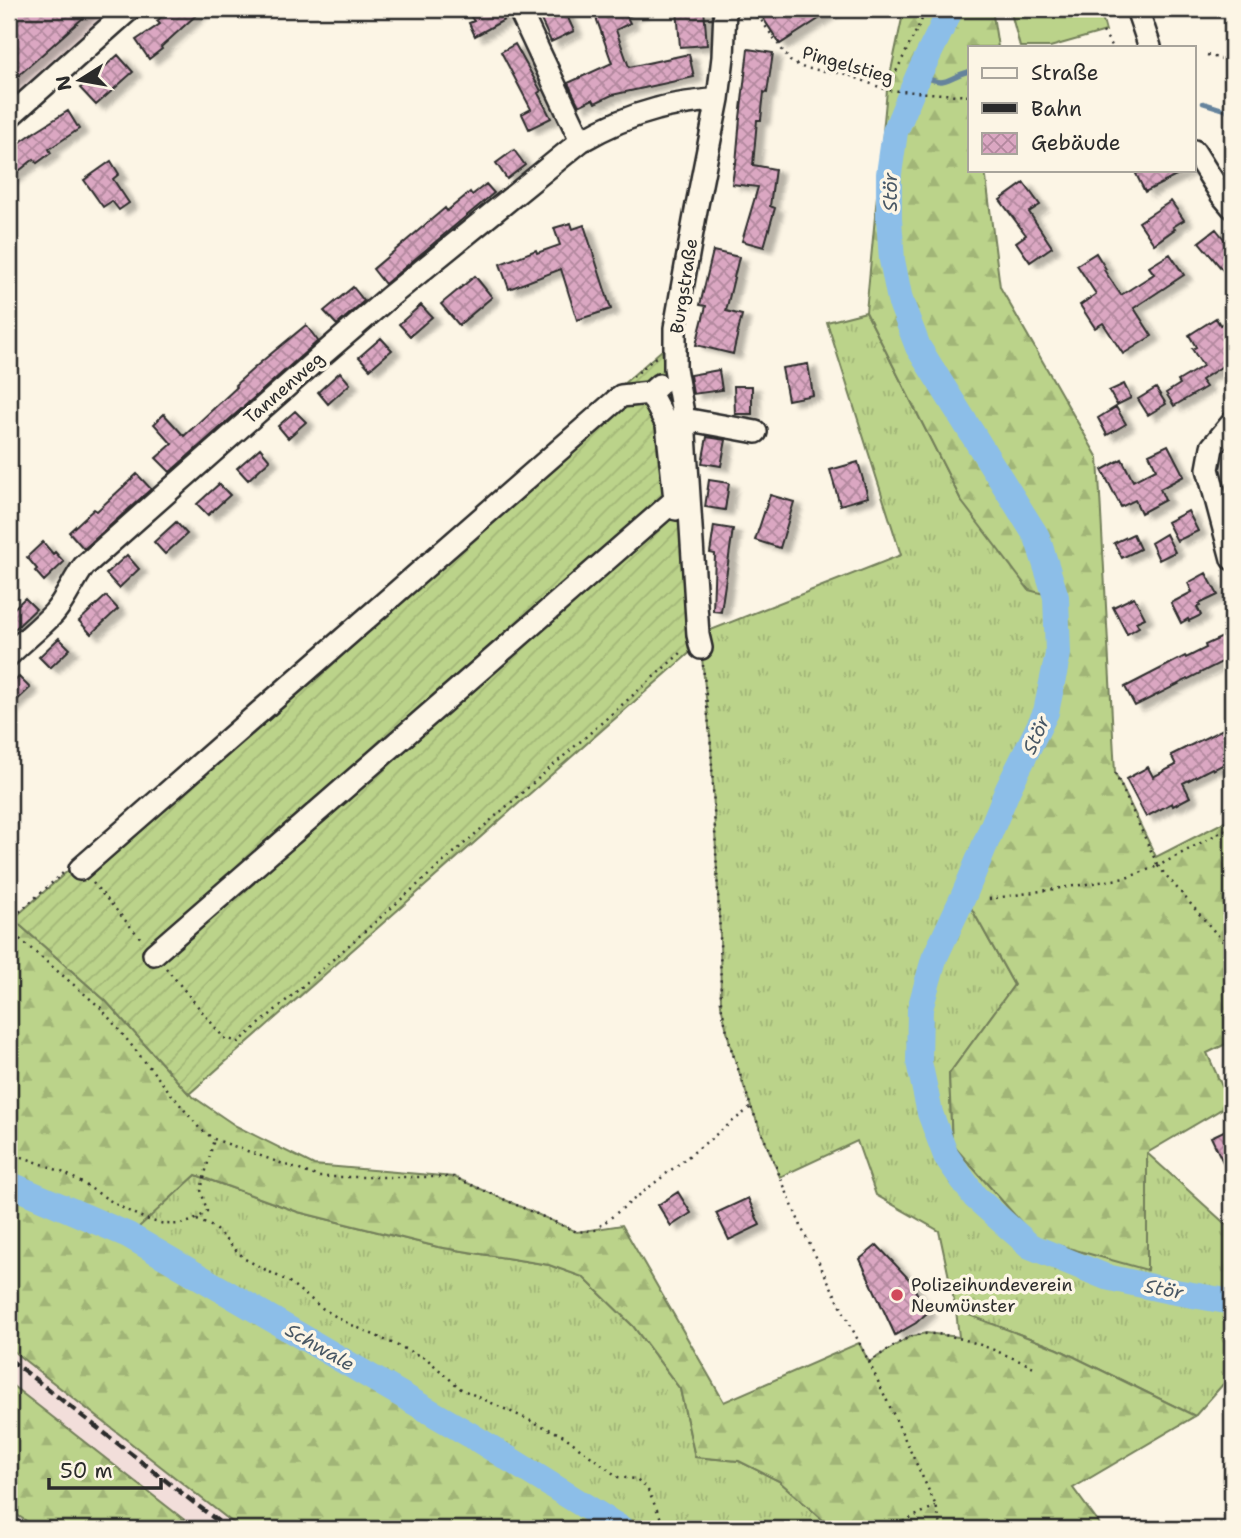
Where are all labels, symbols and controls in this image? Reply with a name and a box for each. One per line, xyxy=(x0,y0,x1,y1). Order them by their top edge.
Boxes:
street label: Pingelstieg xyxy=(799,40,897,90)
north arrow xyxy=(46,46,116,116)
legend xyxy=(968,46,1196,172)
text: Straße xyxy=(1031,59,1099,87)
text: N xyxy=(50,73,78,93)
text: Bahn xyxy=(1031,95,1082,123)
text: Gebäude xyxy=(1031,129,1121,157)
water label: Stör xyxy=(878,171,903,212)
street label: Burgstraße xyxy=(665,237,703,335)
street label: Tannenweg xyxy=(239,346,329,430)
water label: Stör xyxy=(1017,711,1056,758)
place label: Polizeihundeverein Neumünster xyxy=(911,1273,1072,1318)
water label: Stör xyxy=(1142,1273,1187,1305)
marker: Polizeihundeverein Neumünster xyxy=(889,1287,905,1303)
water label: Schwale xyxy=(281,1317,359,1377)
scale bar xyxy=(49,1447,161,1491)
text: 50 m xyxy=(60,1457,113,1485)

